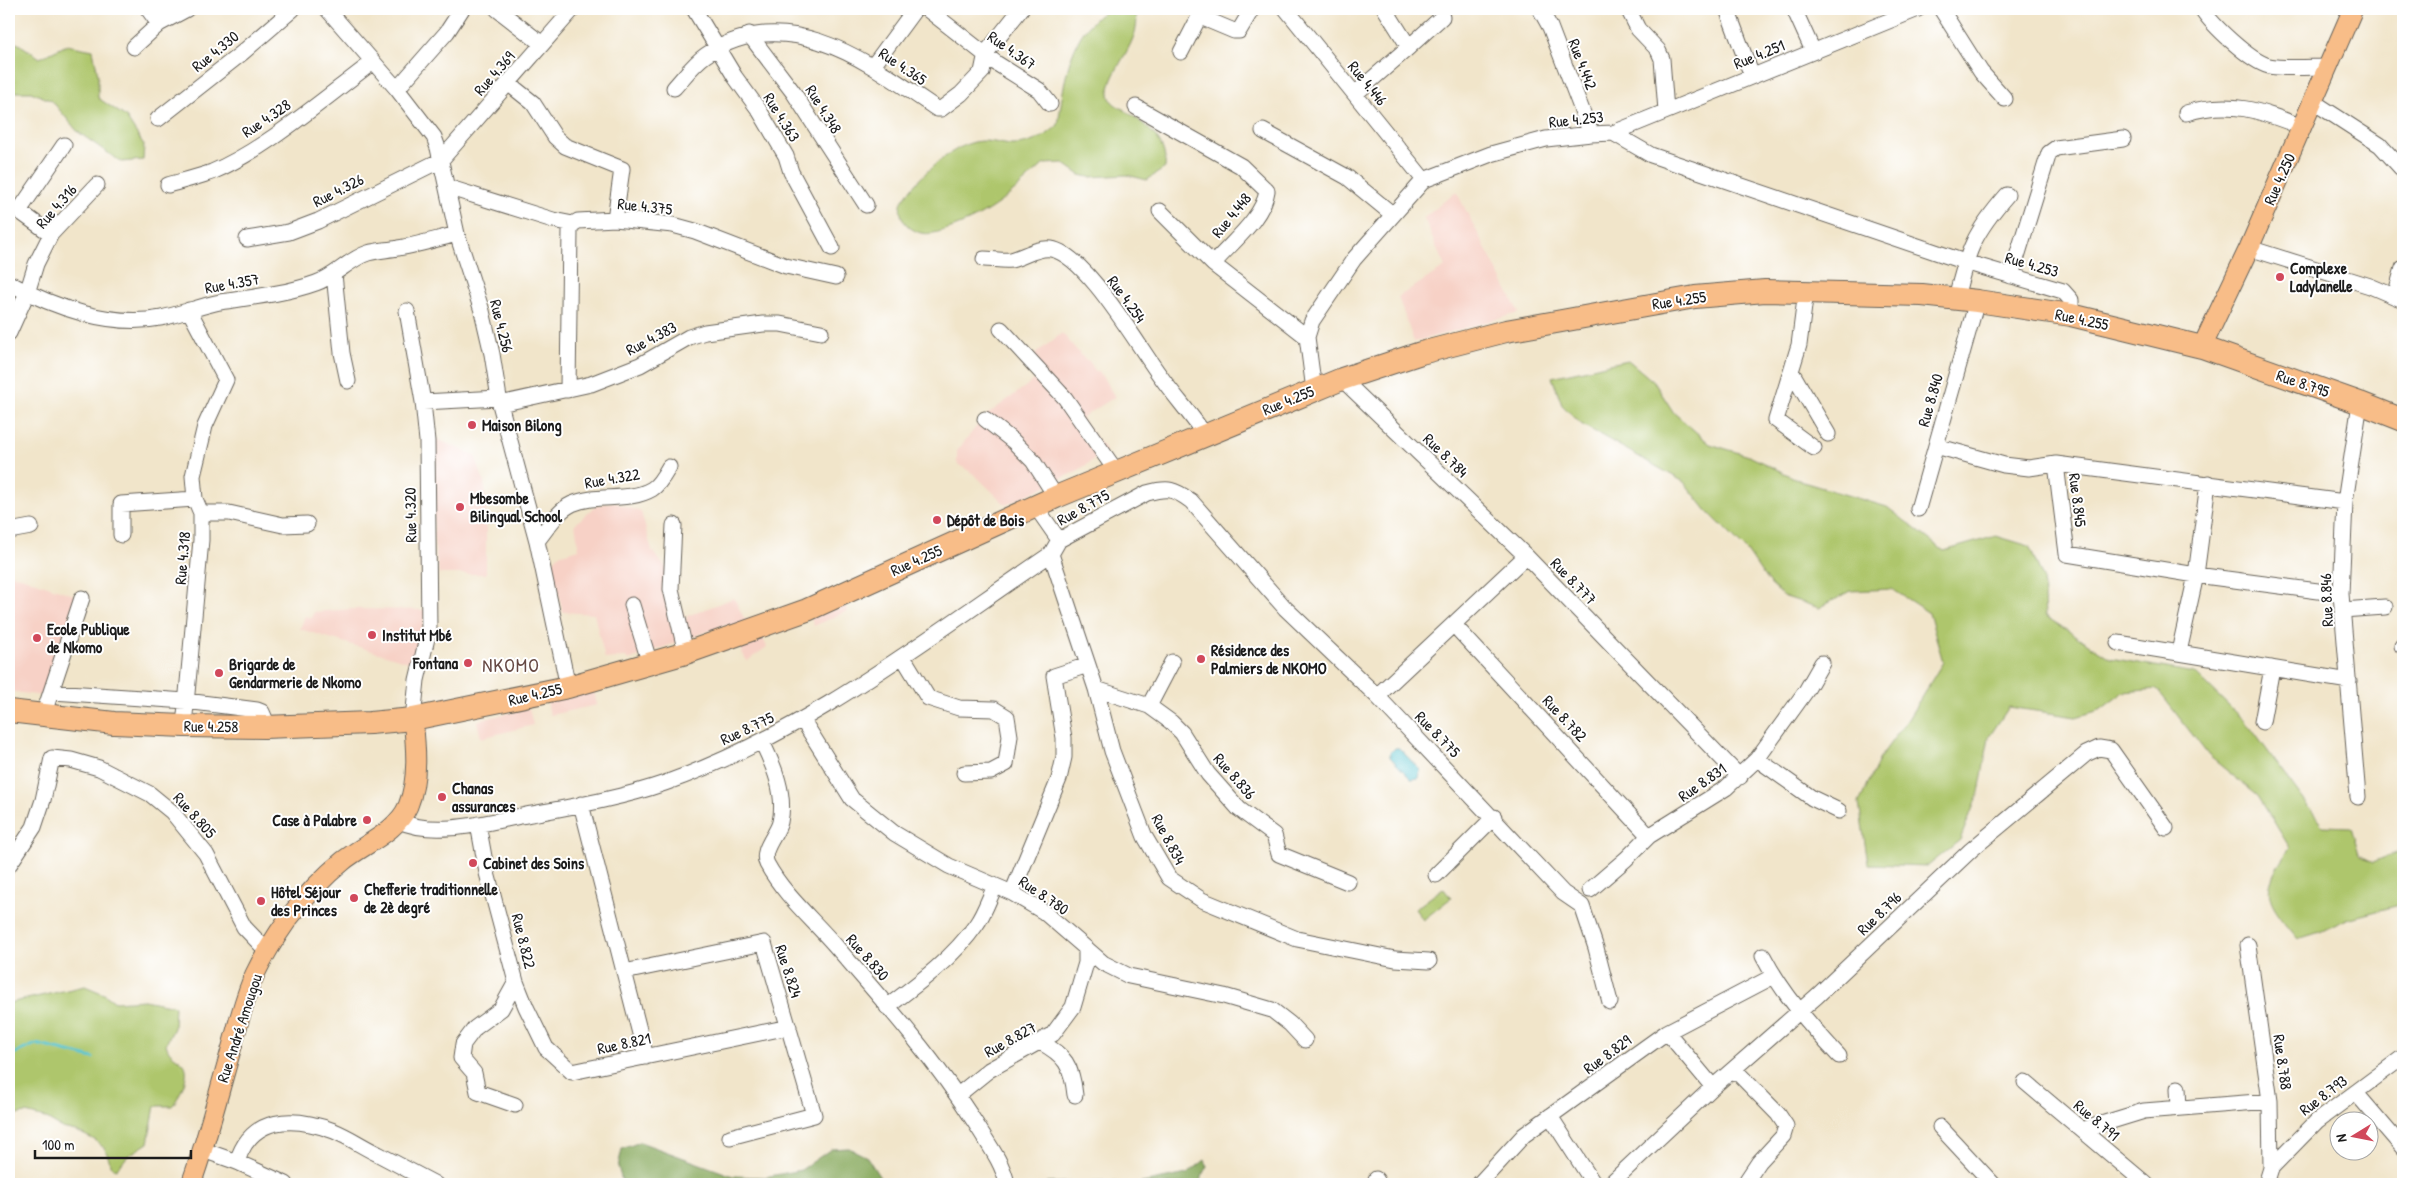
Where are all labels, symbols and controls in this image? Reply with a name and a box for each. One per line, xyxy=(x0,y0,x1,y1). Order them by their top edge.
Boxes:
street label: Rue 4.330 xyxy=(187,25,243,77)
street label: Rue 4.367 xyxy=(983,25,1041,75)
street label: Rue 4.251 xyxy=(1730,34,1788,74)
street label: Rue 4.442 xyxy=(1563,35,1603,93)
street label: Rue 4.365 xyxy=(875,42,931,90)
street label: Rue 4.369 xyxy=(468,46,520,100)
street label: Rue 4.446 xyxy=(1343,56,1393,110)
street label: Rue 4.348 xyxy=(801,81,847,137)
street label: Rue 4.363 xyxy=(758,88,806,146)
street label: Rue 4.328 xyxy=(237,94,295,142)
street label: Rue 4.253 xyxy=(1548,105,1604,133)
street label: Rue 4.250 xyxy=(2258,150,2300,208)
street label: Rue 4.326 xyxy=(309,168,367,212)
street label: Rue 4.316 xyxy=(30,179,82,233)
street label: Rue 4.448 xyxy=(1206,188,1256,242)
street label: Rue 4.375 xyxy=(617,192,674,220)
street label: Rue 4.253 xyxy=(2003,246,2061,282)
place label: Complexe Ladylanelle xyxy=(2290,257,2353,298)
street label: Rue 4.357 xyxy=(203,267,261,299)
street label: Rue 4.254 xyxy=(1102,271,1152,327)
marker: Complexe Ladylanelle xyxy=(2274,271,2286,283)
street label: Rue 4.255 xyxy=(1651,285,1708,315)
street label: Rue 4.256 xyxy=(485,297,519,355)
street label: Rue 4.255 xyxy=(2053,303,2111,335)
street label: Rue 4.383 xyxy=(622,316,680,360)
street label: Rue 8.795 xyxy=(2274,364,2333,402)
street label: Rue 8.840 xyxy=(1912,371,1948,429)
street label: Rue 4.255 xyxy=(1259,380,1317,420)
place label: Maison Bilong xyxy=(482,414,562,437)
marker: Maison Bilong xyxy=(466,419,478,431)
street label: Rue 8.784 xyxy=(1419,428,1473,482)
street label: Rue 4.322 xyxy=(583,462,642,494)
street label: Rue 8.845 xyxy=(2064,472,2092,528)
street label: Rue 8.775 xyxy=(1053,484,1113,530)
street label: Rue 4.320 xyxy=(399,487,421,543)
place label: Mbesombe Bilingual School xyxy=(470,487,563,528)
marker: Mbesombe Bilingual School xyxy=(454,501,466,513)
place label: Dépôt de Bois xyxy=(947,509,1025,532)
marker: Dépôt de Bois xyxy=(931,514,943,526)
street label: Rue 4.318 xyxy=(169,531,195,585)
street label: Rue 4.255 xyxy=(887,539,945,581)
street label: Rue 8.777 xyxy=(1546,553,1602,609)
street label: Rue 8.846 xyxy=(2314,573,2338,627)
place label: Ecole Publique de Nkomo xyxy=(47,618,130,658)
place label: Institut Mbé xyxy=(382,624,452,646)
marker: Institut Mbé xyxy=(366,629,378,641)
marker: Ecole Publique de Nkomo xyxy=(31,632,43,644)
place label: Résidence des Palmiers de NKOMO xyxy=(1211,639,1327,679)
place label: Fontana xyxy=(412,652,459,674)
district label: NKOMO xyxy=(482,652,540,678)
place label: Brigarde de Gendarmerie de Nkomo xyxy=(229,653,362,693)
marker: Résidence des Palmiers de NKOMO xyxy=(1195,653,1207,665)
marker: Fontana xyxy=(462,657,474,669)
marker: Brigarde de Gendarmerie de Nkomo xyxy=(213,667,225,679)
street label: Rue 4.255 xyxy=(506,677,564,711)
street label: Rue 8.782 xyxy=(1538,690,1593,746)
street label: Rue 8.775 xyxy=(717,706,778,750)
street label: Rue 8.775 xyxy=(1410,706,1466,762)
street label: Rue 4.258 xyxy=(184,715,238,737)
street label: Rue 8.836 xyxy=(1209,748,1261,804)
street label: Rue 8.831 xyxy=(1674,757,1731,806)
place label: Chanas assurances xyxy=(452,777,516,817)
street label: Rue 8.805 xyxy=(168,787,222,843)
marker: Chanas assurances xyxy=(436,791,448,803)
place label: Case à Palabre xyxy=(272,809,358,831)
street label: Rue 8.834 xyxy=(1147,810,1191,868)
marker: Case à Palabre xyxy=(361,814,373,826)
place label: Cabinet des Soins xyxy=(483,852,585,874)
marker: Cabinet des Soins xyxy=(467,857,479,869)
street label: Rue 8.780 xyxy=(1015,870,1073,920)
place label: Chefferie traditionnelle de 2è degré xyxy=(364,878,498,919)
place label: Hôtel Séjour des Princes xyxy=(271,881,342,921)
street label: Rue 8.796 xyxy=(1852,886,1906,940)
marker: Chefferie traditionnelle de 2è degré xyxy=(348,892,360,904)
marker: Hôtel Séjour des Princes xyxy=(255,895,267,907)
street label: Rue 8.822 xyxy=(507,911,542,971)
street label: Rue 8.830 xyxy=(842,929,894,985)
street label: Rue 8.824 xyxy=(770,942,808,1000)
street label: Rue André Amougou xyxy=(211,970,267,1085)
street label: Rue 8.827 xyxy=(980,1016,1040,1062)
street label: Rue 8.821 xyxy=(595,1027,653,1059)
street label: Rue 8.829 xyxy=(1579,1029,1636,1079)
street label: Rue 8.788 xyxy=(2268,1033,2298,1091)
street label: Rue 8.793 xyxy=(2294,1070,2352,1120)
street label: Rue 8.791 xyxy=(2069,1094,2125,1146)
north arrow xyxy=(2330,1110,2380,1160)
scale bar xyxy=(35,1128,191,1160)
text: N xyxy=(2331,1132,2351,1144)
text: 100 m xyxy=(42,1134,75,1155)

